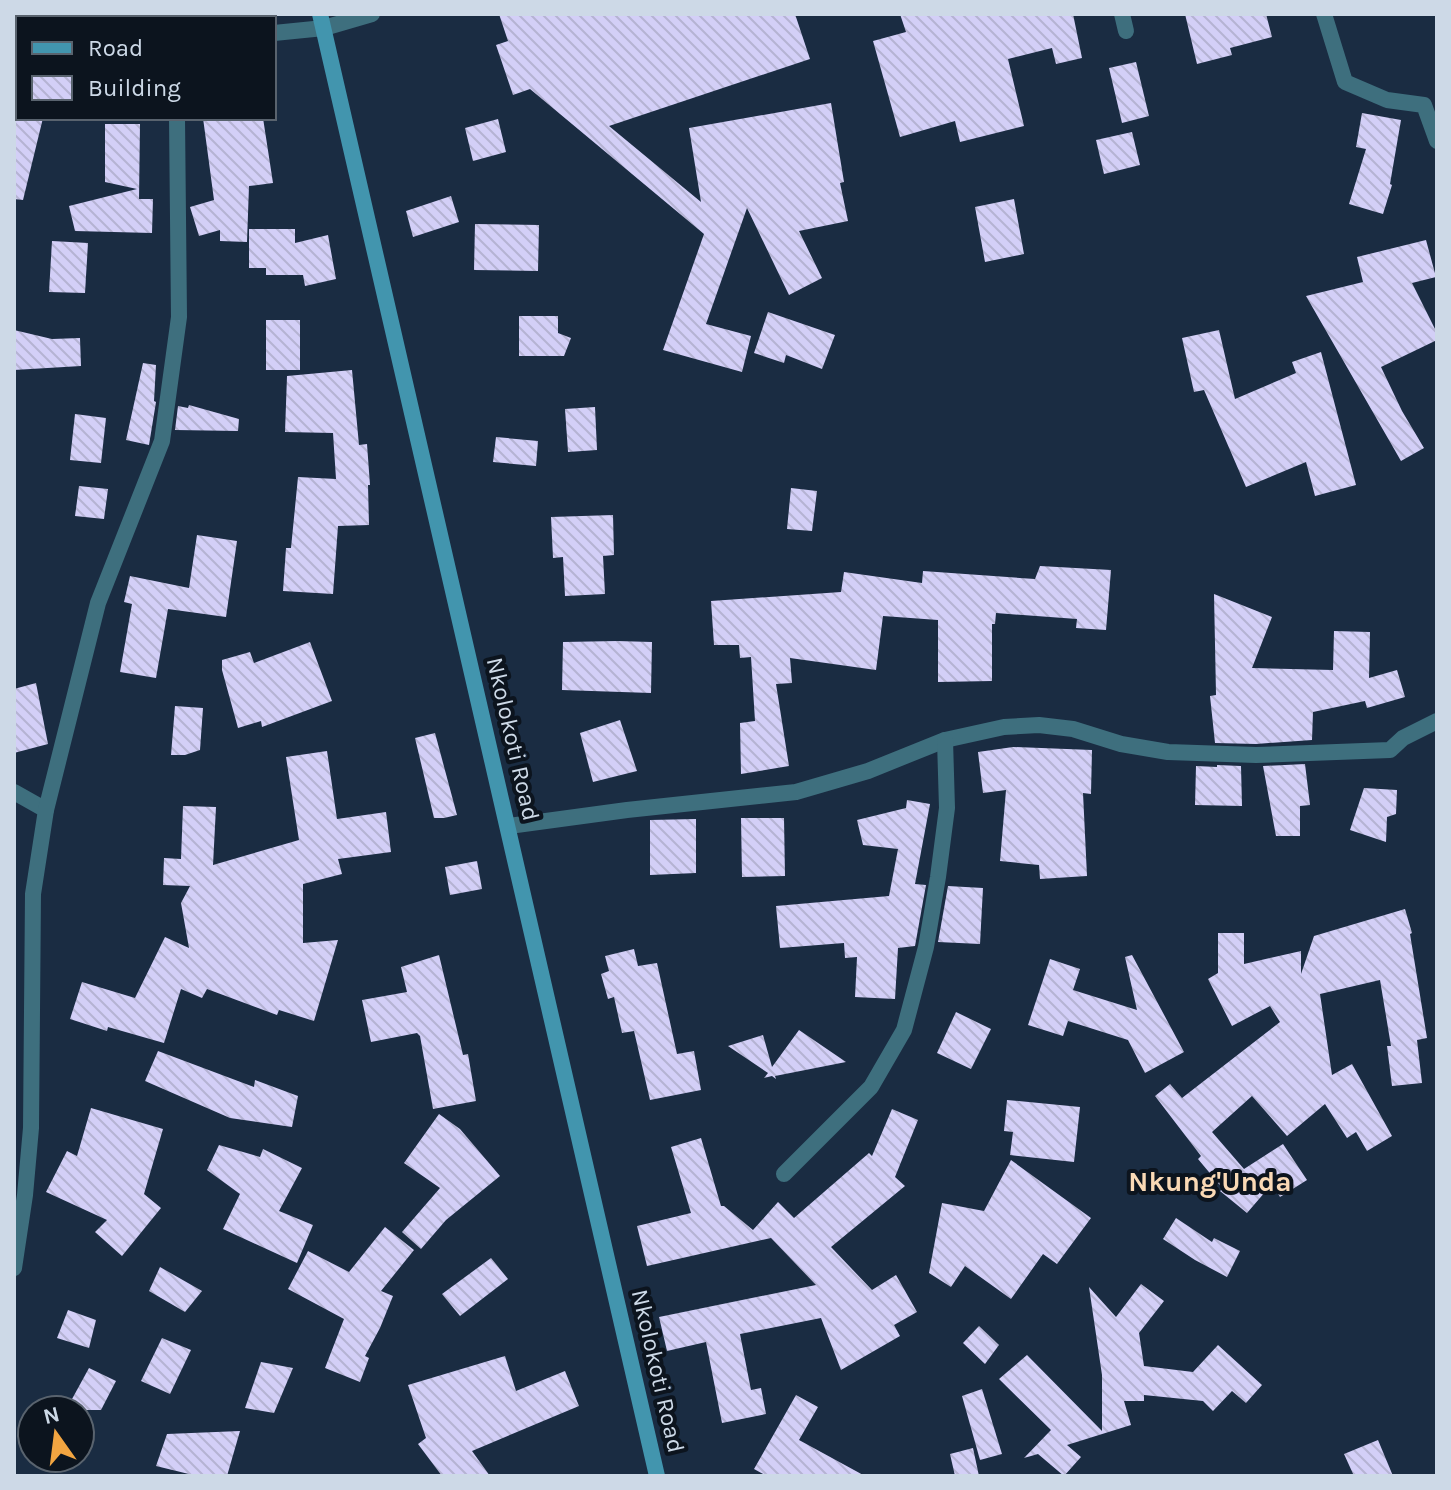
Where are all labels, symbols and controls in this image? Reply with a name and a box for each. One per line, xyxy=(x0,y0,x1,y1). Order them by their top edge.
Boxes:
legend xyxy=(16,16,276,120)
text: Road xyxy=(88,34,143,62)
text: Building xyxy=(88,74,181,102)
street label: Nkolokoti Road xyxy=(481,655,545,823)
district label: Nkung'Unda xyxy=(1128,1165,1292,1198)
street label: Nkolokoti Road xyxy=(626,1287,690,1455)
north arrow xyxy=(16,1394,96,1474)
text: N xyxy=(41,1401,62,1430)

